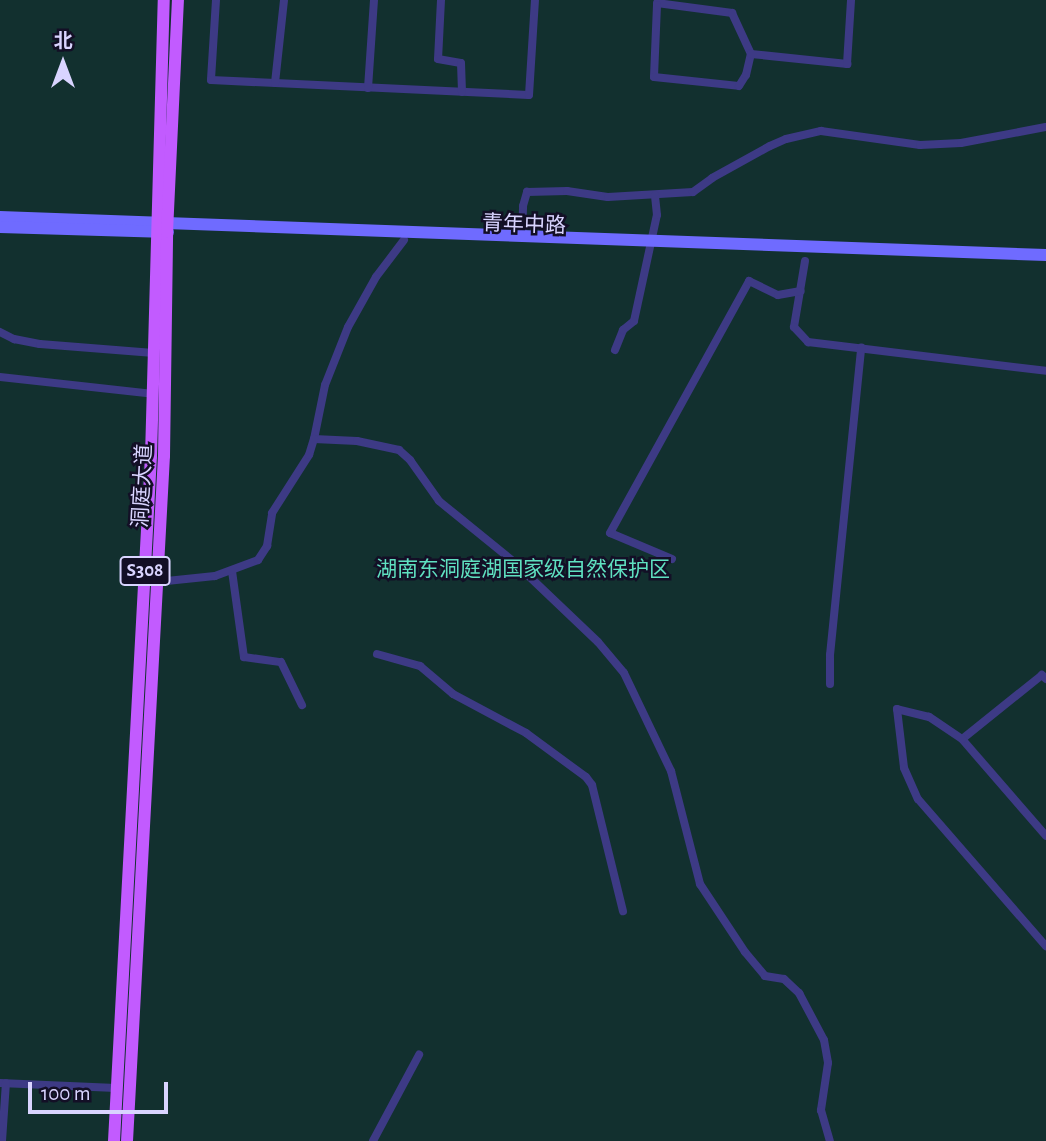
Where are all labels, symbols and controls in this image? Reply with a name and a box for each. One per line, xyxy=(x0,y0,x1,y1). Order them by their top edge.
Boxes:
north arrow xyxy=(28,28,98,98)
text: 北 xyxy=(53,32,73,51)
street label: 青年中路 xyxy=(482,211,566,239)
street label: 洞庭大道 xyxy=(128,443,158,529)
road number: S308 xyxy=(119,556,171,586)
park label: 湖南东洞庭湖国家级自然保护区 xyxy=(376,557,670,583)
scale bar xyxy=(32,1068,172,1112)
text: 100 m xyxy=(41,1083,91,1104)

